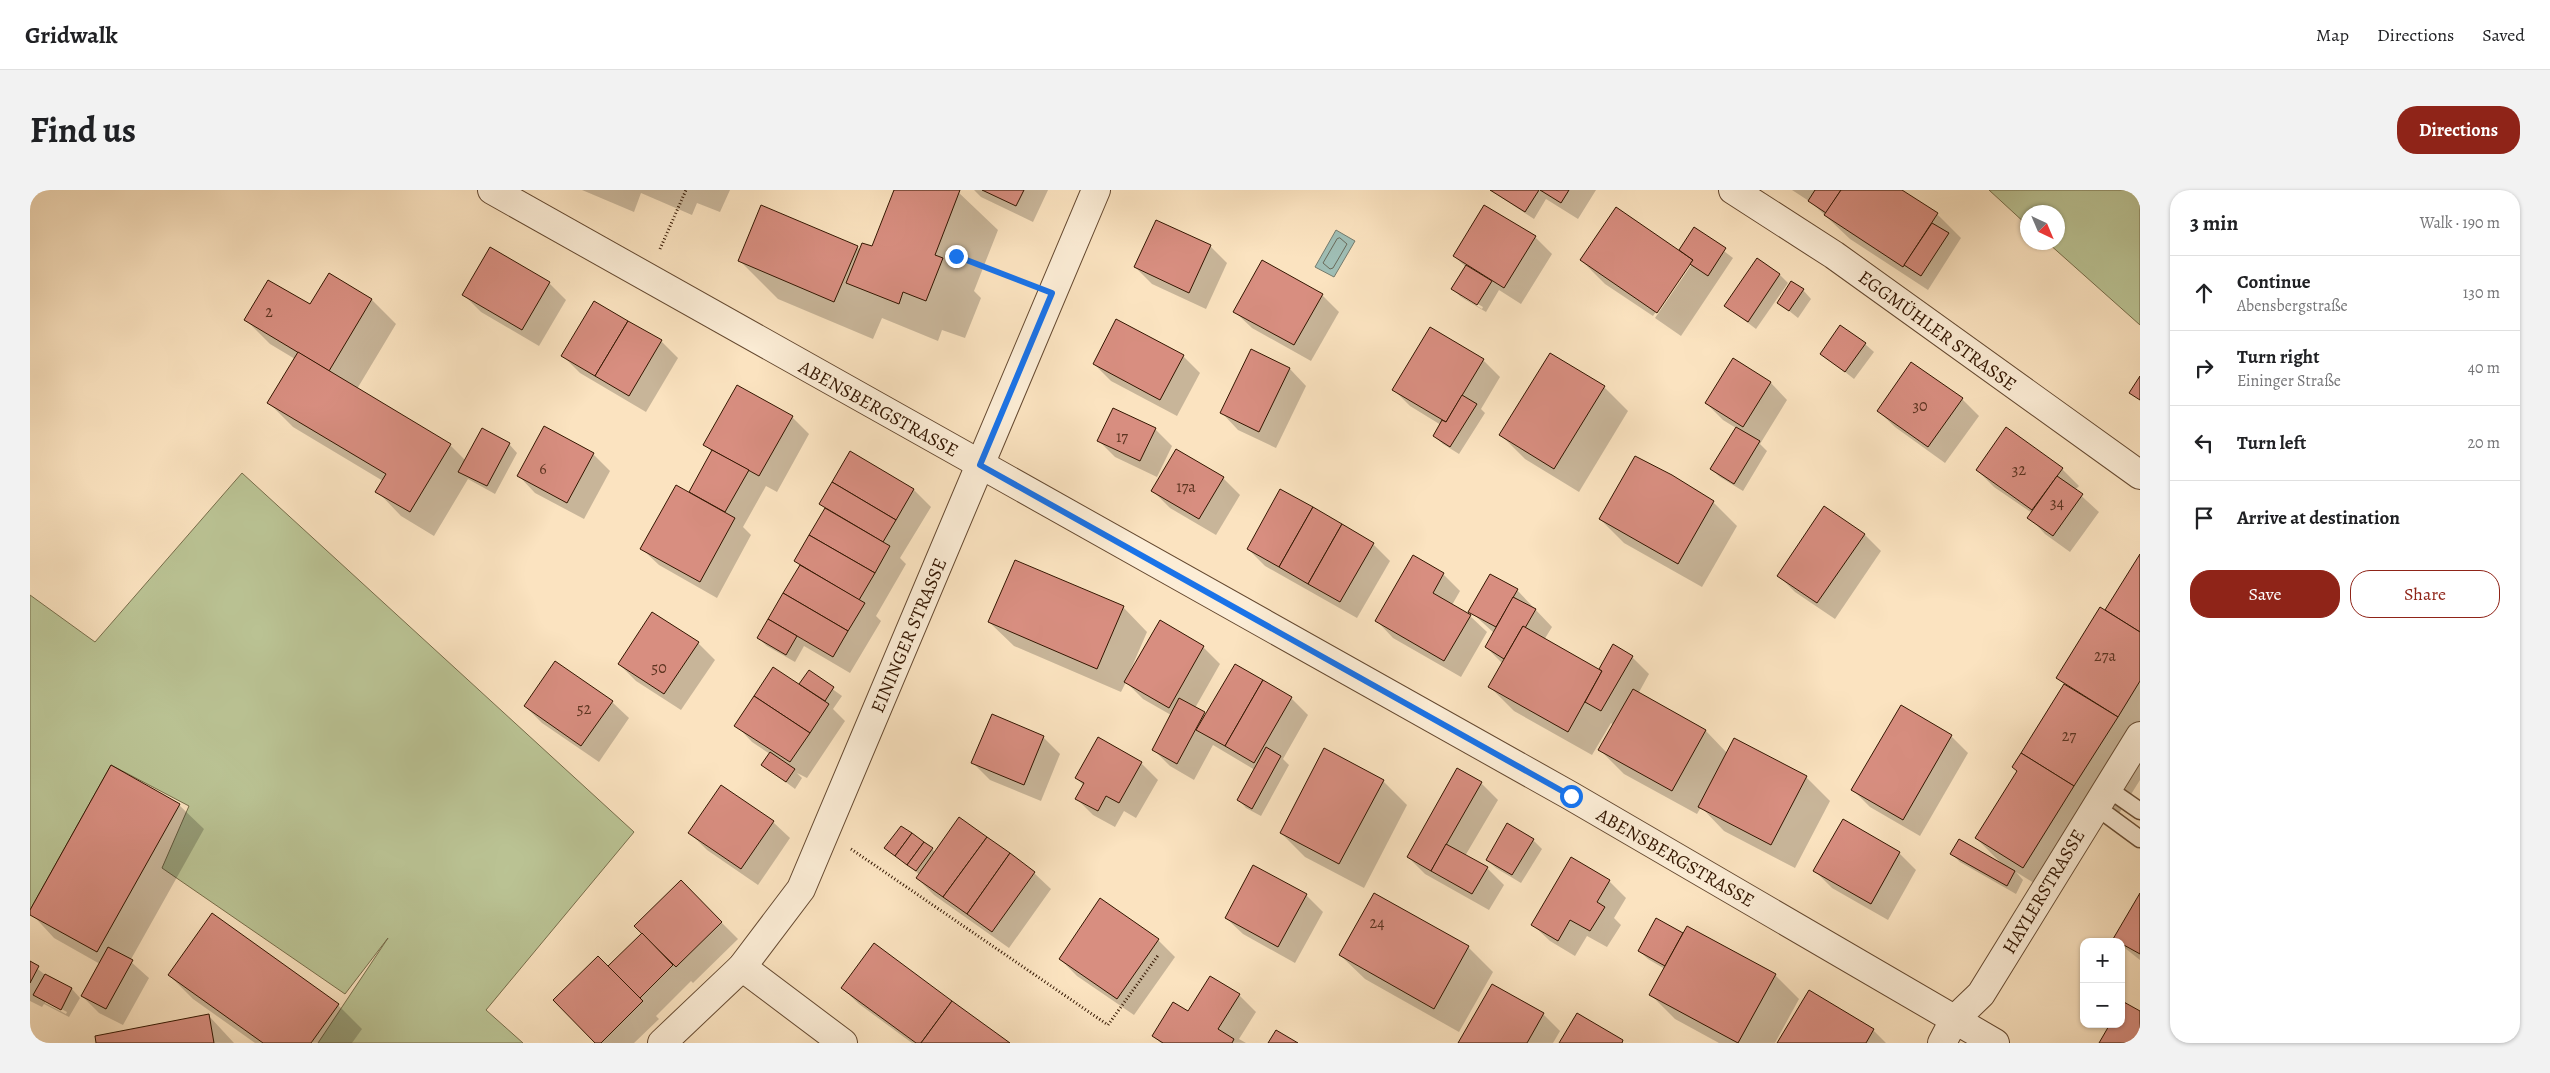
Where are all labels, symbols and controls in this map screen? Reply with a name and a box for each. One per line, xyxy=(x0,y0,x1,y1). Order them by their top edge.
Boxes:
text: Gridwalk xyxy=(25,19,118,51)
text: Map xyxy=(2316,23,2349,47)
text: Directions xyxy=(2377,23,2454,47)
text: Saved xyxy=(2482,23,2525,47)
text: Find us xyxy=(30,106,136,154)
button: Directions xyxy=(2397,106,2520,154)
north arrow xyxy=(2020,205,2065,250)
text: 3 min xyxy=(2190,209,2238,237)
text: Walk · 190 m xyxy=(2420,212,2500,234)
route end xyxy=(945,245,968,268)
street label: EGGMÜHLER STRASSE xyxy=(1853,264,2022,397)
text: Continue xyxy=(2237,269,2311,295)
icon: ahead xyxy=(2190,279,2218,307)
text: 130 m xyxy=(2463,282,2500,304)
text: Abensbergstraße xyxy=(2237,295,2348,317)
house number: 2 xyxy=(265,301,273,323)
text: Turn right xyxy=(2237,344,2319,370)
street label: ABENSBERGSTRASSE xyxy=(793,354,963,464)
icon: right xyxy=(2190,354,2218,382)
text: 40 m xyxy=(2468,357,2500,379)
text: Eininger Straße xyxy=(2237,370,2341,392)
house number: 30 xyxy=(1912,395,1928,417)
house number: 17 xyxy=(1116,426,1128,448)
icon: left xyxy=(2190,429,2218,457)
text: Turn left xyxy=(2237,430,2306,456)
text: 20 m xyxy=(2467,432,2500,454)
house number: 6 xyxy=(539,458,547,480)
house number: 32 xyxy=(2012,459,2027,481)
house number: 17a xyxy=(1176,476,1196,498)
house number: 34 xyxy=(2050,492,2064,514)
icon: arrive xyxy=(2190,504,2218,532)
text: Arrive at destination xyxy=(2237,505,2400,531)
street label: EININGER STRASSE xyxy=(865,554,953,717)
button: Save xyxy=(2190,570,2340,618)
button: Share xyxy=(2350,570,2500,618)
house number: 27a xyxy=(2094,645,2116,667)
house number: 50 xyxy=(651,657,667,679)
house number: 52 xyxy=(577,698,592,720)
house number: 27 xyxy=(2062,725,2076,747)
route start xyxy=(1560,785,1583,808)
street label: ABENSBERGSTRASSE xyxy=(1591,801,1759,914)
street label: HAYLERSTRASSE xyxy=(1996,824,2091,959)
house number: 24 xyxy=(1370,912,1384,934)
map controls xyxy=(2080,938,2125,1028)
button: + xyxy=(2080,938,2125,983)
button: − xyxy=(2080,983,2125,1028)

